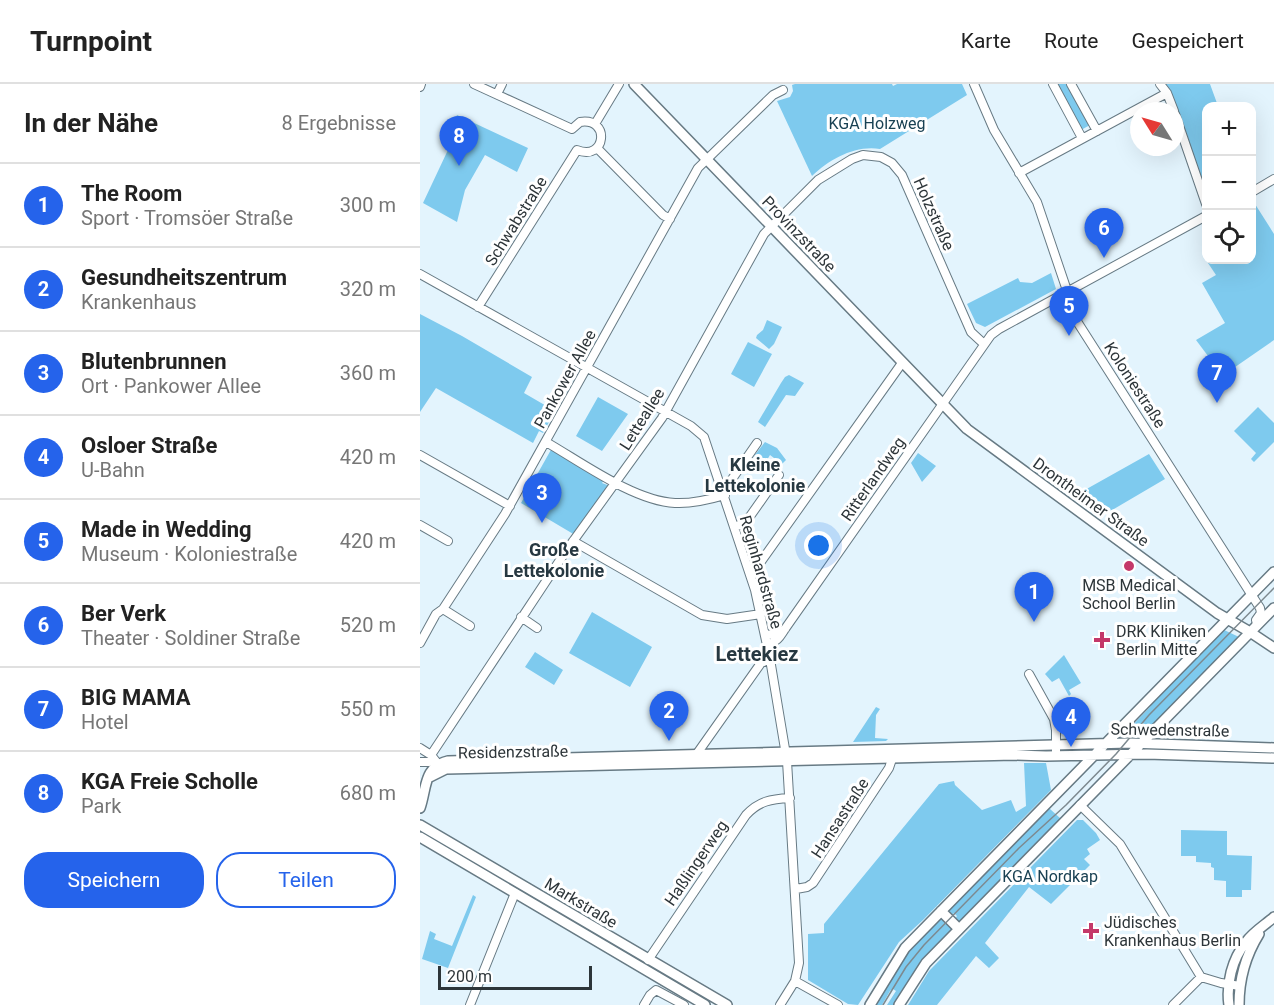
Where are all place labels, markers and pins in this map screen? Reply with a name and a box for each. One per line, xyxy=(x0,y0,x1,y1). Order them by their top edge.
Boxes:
pin: 8 xyxy=(440,116,478,166)
pin: 6 xyxy=(1084,208,1124,258)
pin: 5 xyxy=(1050,286,1088,336)
pin: 7 xyxy=(1198,354,1236,403)
pin: 3 xyxy=(522,474,562,523)
marker: MSB Medical School Berlin xyxy=(1122,559,1136,573)
pin: 1 xyxy=(1014,572,1054,622)
place label: MSB Medical School Berlin xyxy=(1082,576,1176,613)
place label: DRK Kliniken Berlin Mitte xyxy=(1116,622,1206,659)
marker: DRK Kliniken Berlin Mitte xyxy=(1093,631,1111,649)
pin: 2 xyxy=(650,692,688,741)
pin: 4 xyxy=(1052,698,1090,747)
place label: Jüdisches Krankenhaus Berlin xyxy=(1104,913,1241,950)
marker: Jüdisches Krankenhaus Berlin xyxy=(1082,922,1100,940)

